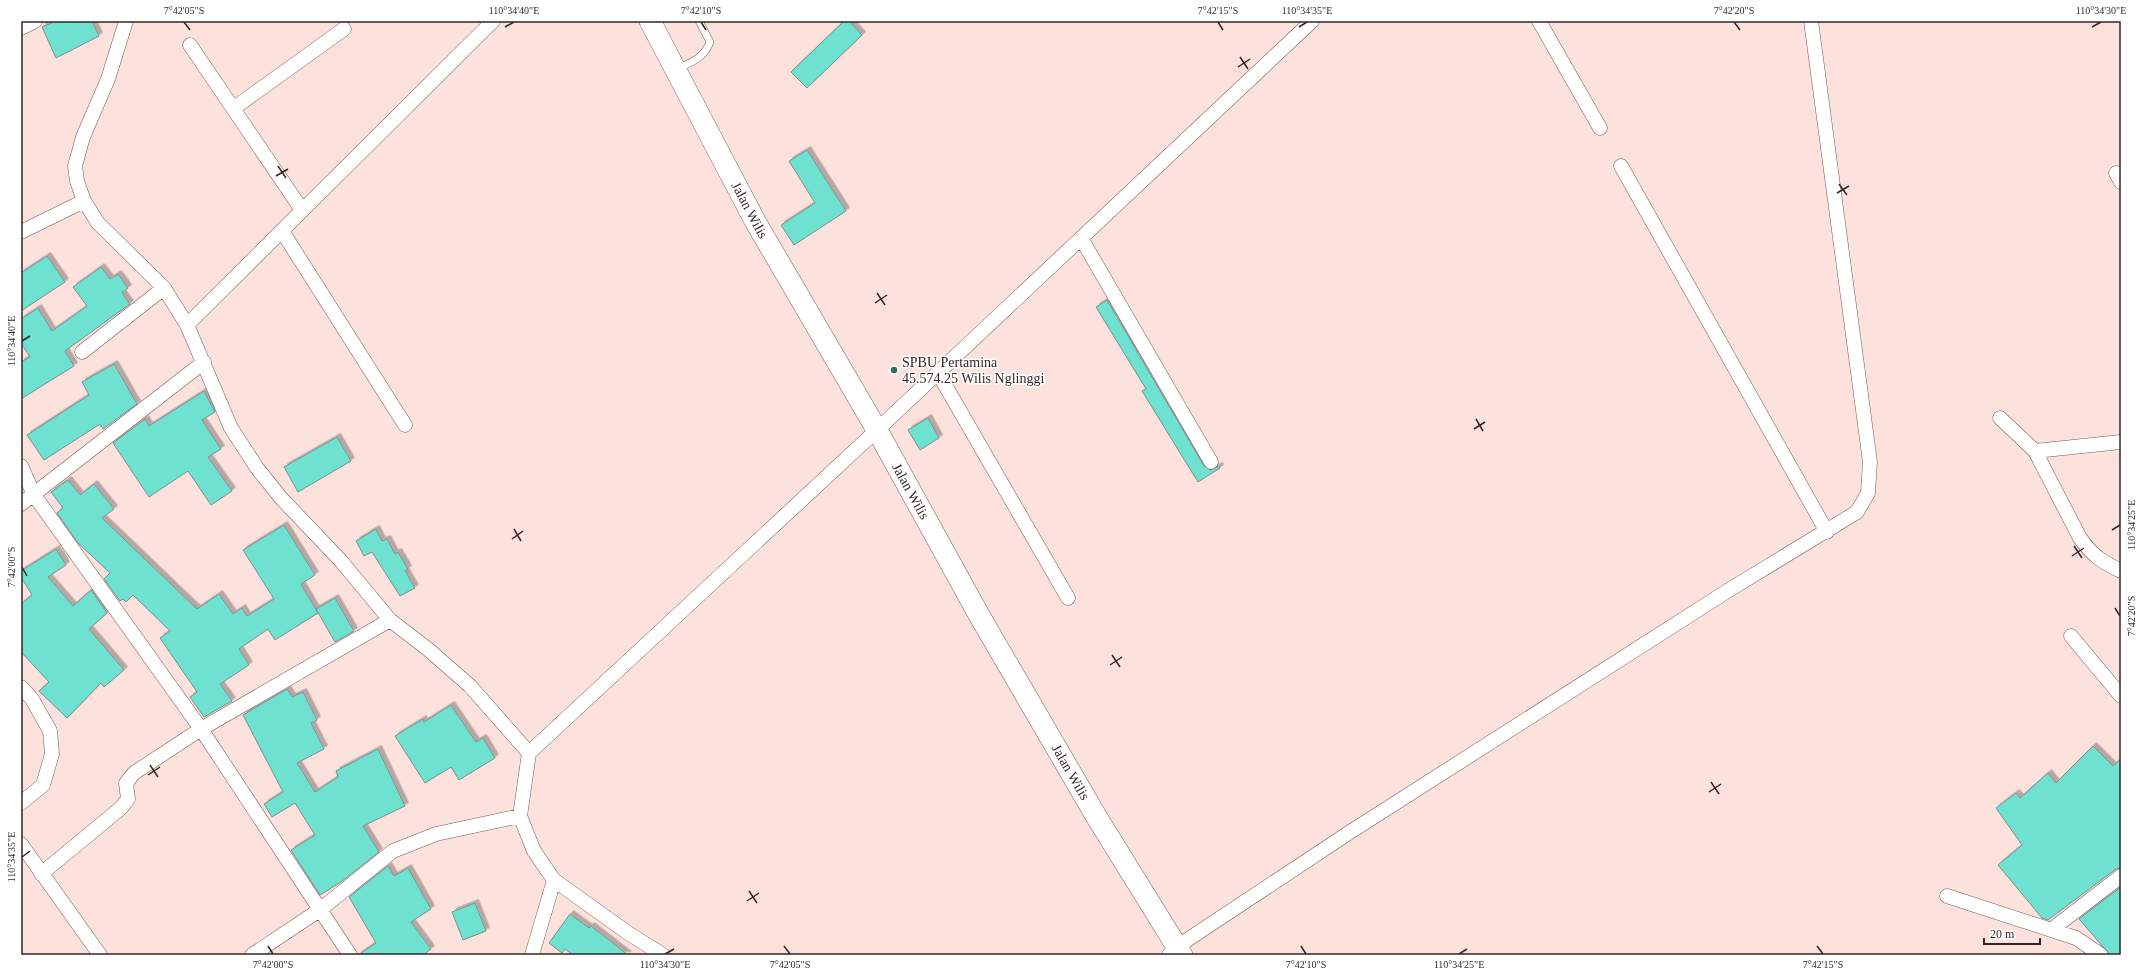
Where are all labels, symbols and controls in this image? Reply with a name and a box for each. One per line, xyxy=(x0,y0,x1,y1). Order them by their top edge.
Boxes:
text: 7°42'05"S xyxy=(164,5,204,16)
text: 110°34'40"E xyxy=(489,5,539,16)
text: 7°42'10"S xyxy=(681,5,721,16)
text: 7°42'15"S xyxy=(1198,5,1238,16)
text: 110°34'35"E xyxy=(1282,5,1332,16)
text: 7°42'20"S xyxy=(1714,5,1754,16)
text: 110°34'30"E xyxy=(2076,5,2126,16)
street label: Jalan Wilis xyxy=(728,179,771,241)
text: 110°34'40"E xyxy=(6,316,17,366)
place label: SPBU Pertamina 45.574.25 Wilis Nglinggi xyxy=(902,355,1044,386)
marker: SPBU Pertamina 45.574.25 Wilis Nglinggi xyxy=(889,365,899,375)
street label: Jalan Wilis xyxy=(889,461,932,522)
text: 110°34'25"E xyxy=(2126,500,2137,550)
text: 7°42'00"S xyxy=(6,547,17,587)
text: 7°42'20"S xyxy=(2126,596,2137,636)
street label: Jalan Wilis xyxy=(1049,742,1093,803)
text: 110°34'35"E xyxy=(6,832,17,882)
scale bar xyxy=(1984,920,2040,946)
text: 20 m xyxy=(1990,927,2015,941)
text: 7°42'00"S xyxy=(253,959,293,970)
text: 110°34'30"E xyxy=(640,959,690,970)
text: 7°42'05"S xyxy=(770,959,810,970)
text: 7°42'10"S xyxy=(1286,959,1326,970)
text: 110°34'25"E xyxy=(1434,959,1484,970)
text: 7°42'15"S xyxy=(1803,959,1843,970)

